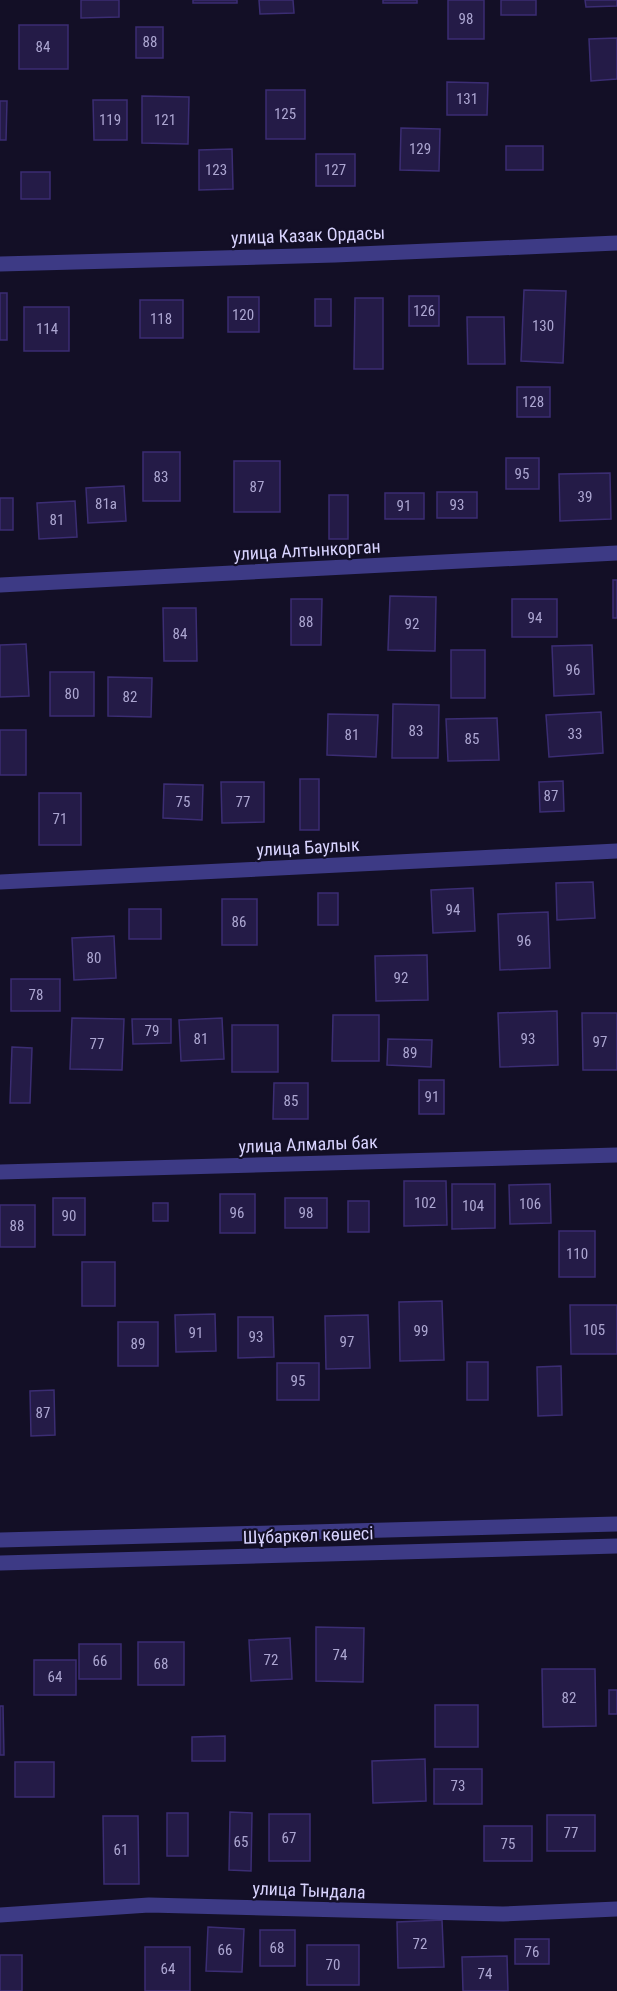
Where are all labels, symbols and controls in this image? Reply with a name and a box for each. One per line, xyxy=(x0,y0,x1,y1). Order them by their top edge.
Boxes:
house number: 98 xyxy=(459,10,473,28)
house number: 88 xyxy=(143,33,157,51)
house number: 84 xyxy=(36,38,50,56)
house number: 131 xyxy=(456,90,478,108)
house number: 125 xyxy=(274,105,296,123)
house number: 119 xyxy=(99,111,121,129)
house number: 121 xyxy=(154,111,176,129)
house number: 129 xyxy=(409,140,431,158)
house number: 123 xyxy=(205,161,227,179)
house number: 127 xyxy=(324,161,346,179)
street label: улица Казак Ордасы xyxy=(231,222,385,248)
house number: 126 xyxy=(413,302,435,320)
house number: 120 xyxy=(232,306,254,324)
house number: 118 xyxy=(150,310,172,328)
house number: 130 xyxy=(532,317,554,335)
house number: 114 xyxy=(36,320,58,338)
house number: 128 xyxy=(522,393,544,411)
house number: 95 xyxy=(515,465,529,483)
house number: 83 xyxy=(154,468,168,486)
house number: 87 xyxy=(250,478,264,496)
house number: 39 xyxy=(578,488,592,506)
house number: 81а xyxy=(95,495,117,513)
house number: 93 xyxy=(450,496,464,514)
house number: 91 xyxy=(397,497,411,515)
house number: 81 xyxy=(50,511,64,529)
street label: улица Алтынкорган xyxy=(233,536,381,564)
house number: 94 xyxy=(528,609,542,627)
house number: 88 xyxy=(299,613,313,631)
house number: 92 xyxy=(405,615,419,633)
house number: 84 xyxy=(173,625,187,643)
house number: 96 xyxy=(566,661,580,679)
house number: 80 xyxy=(65,685,79,703)
house number: 82 xyxy=(123,688,137,706)
house number: 83 xyxy=(409,722,423,740)
house number: 33 xyxy=(568,725,582,743)
house number: 81 xyxy=(345,726,359,744)
house number: 85 xyxy=(465,730,479,748)
house number: 87 xyxy=(544,787,558,805)
house number: 75 xyxy=(176,793,190,811)
house number: 77 xyxy=(236,793,250,811)
house number: 71 xyxy=(53,810,67,828)
street label: улица Баулык xyxy=(256,834,360,860)
house number: 94 xyxy=(446,901,460,919)
house number: 86 xyxy=(232,913,246,931)
house number: 96 xyxy=(517,932,531,950)
house number: 80 xyxy=(87,949,101,967)
house number: 92 xyxy=(394,969,408,987)
house number: 78 xyxy=(29,986,43,1004)
house number: 79 xyxy=(145,1022,159,1040)
house number: 81 xyxy=(194,1030,208,1048)
house number: 93 xyxy=(521,1030,535,1048)
house number: 97 xyxy=(593,1033,607,1051)
house number: 77 xyxy=(90,1035,104,1053)
house number: 89 xyxy=(403,1044,417,1062)
house number: 91 xyxy=(425,1088,439,1106)
house number: 85 xyxy=(284,1092,298,1110)
street label: улица Алмалы бак xyxy=(238,1131,378,1157)
house number: 102 xyxy=(414,1194,436,1212)
house number: 106 xyxy=(519,1195,541,1213)
house number: 104 xyxy=(462,1197,484,1215)
house number: 96 xyxy=(230,1204,244,1222)
house number: 98 xyxy=(299,1204,313,1222)
house number: 90 xyxy=(62,1207,76,1225)
house number: 88 xyxy=(10,1217,24,1235)
house number: 110 xyxy=(566,1245,588,1263)
house number: 105 xyxy=(583,1321,605,1339)
house number: 99 xyxy=(414,1322,428,1340)
house number: 91 xyxy=(189,1324,203,1342)
house number: 93 xyxy=(249,1328,263,1346)
house number: 97 xyxy=(340,1333,354,1351)
house number: 89 xyxy=(131,1335,145,1353)
house number: 95 xyxy=(291,1372,305,1390)
house number: 87 xyxy=(36,1404,50,1422)
street label: Шұбаркөл көшесі xyxy=(242,1522,374,1548)
house number: 74 xyxy=(333,1646,347,1664)
house number: 72 xyxy=(264,1651,278,1669)
house number: 66 xyxy=(93,1652,107,1670)
house number: 68 xyxy=(154,1655,168,1673)
house number: 64 xyxy=(48,1668,62,1686)
house number: 82 xyxy=(562,1689,576,1707)
house number: 73 xyxy=(451,1777,465,1795)
house number: 77 xyxy=(564,1824,578,1842)
house number: 67 xyxy=(282,1829,296,1847)
house number: 65 xyxy=(234,1833,248,1851)
house number: 75 xyxy=(501,1835,515,1853)
house number: 61 xyxy=(114,1841,128,1859)
street label: улица Тындала xyxy=(252,1878,366,1902)
house number: 72 xyxy=(413,1935,427,1953)
house number: 68 xyxy=(270,1939,284,1957)
house number: 66 xyxy=(218,1941,232,1959)
house number: 76 xyxy=(525,1943,539,1961)
house number: 70 xyxy=(326,1956,340,1974)
house number: 64 xyxy=(161,1960,175,1978)
house number: 74 xyxy=(478,1965,492,1983)

